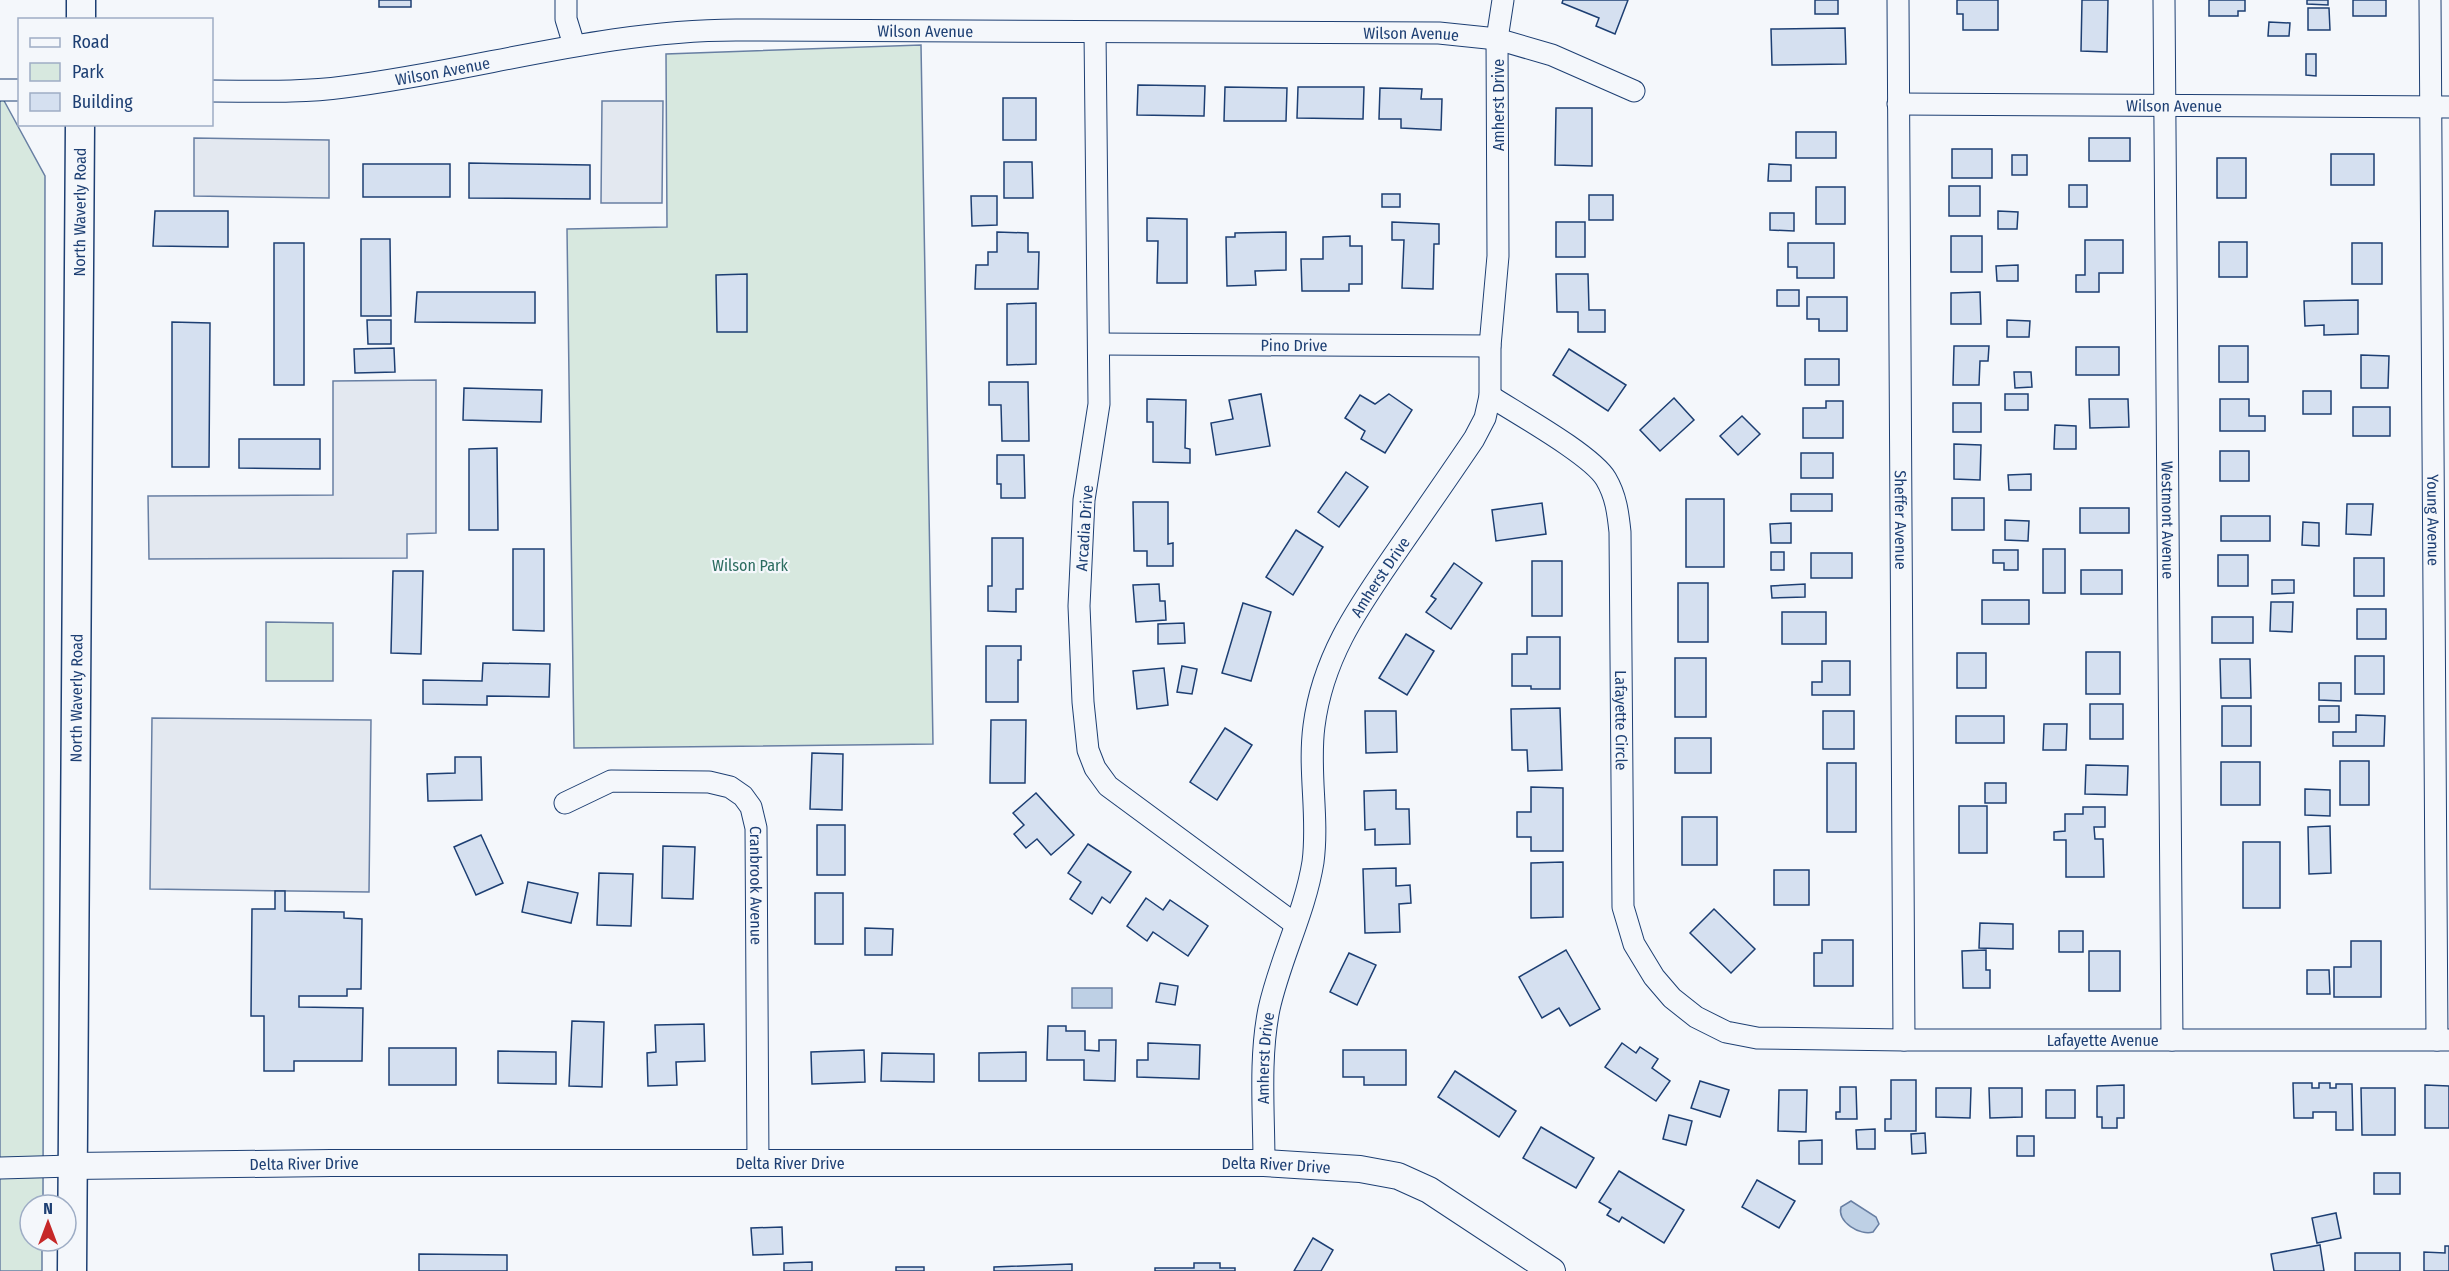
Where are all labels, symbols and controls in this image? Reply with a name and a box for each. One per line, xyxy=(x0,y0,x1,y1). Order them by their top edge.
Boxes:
legend xyxy=(18,18,213,126)
street label: Wilson Avenue xyxy=(877,22,973,41)
street label: Wilson Avenue xyxy=(1363,24,1460,45)
text: Road xyxy=(72,31,109,53)
street label: Wilson Avenue xyxy=(394,53,492,89)
street label: Amherst Drive xyxy=(1489,59,1508,151)
text: Park xyxy=(72,61,105,83)
text: Building xyxy=(72,91,133,113)
street label: Wilson Avenue xyxy=(2126,96,2222,116)
street label: North Waverly Road xyxy=(70,147,90,277)
street label: Pino Drive xyxy=(1260,336,1328,355)
street label: Westmont Avenue xyxy=(2158,461,2177,579)
street label: Sheffer Avenue xyxy=(1891,470,1910,570)
street label: Young Avenue xyxy=(2423,474,2443,566)
street label: Arcadia Drive xyxy=(1072,484,1097,572)
street label: Amherst Drive xyxy=(1347,533,1414,620)
park label: Wilson Park xyxy=(712,556,789,575)
street label: North Waverly Road xyxy=(67,633,86,763)
street label: Lafayette Circle xyxy=(1611,670,1631,771)
street label: Cranbrook Avenue xyxy=(746,826,766,945)
street label: Amherst Drive xyxy=(1254,1011,1278,1104)
street label: Lafayette Avenue xyxy=(2047,1031,2159,1050)
street label: Delta River Drive xyxy=(249,1154,359,1174)
street label: Delta River Drive xyxy=(735,1154,845,1173)
street label: Delta River Drive xyxy=(1221,1154,1331,1177)
north arrow xyxy=(18,1193,78,1253)
text: N xyxy=(43,1199,53,1218)

